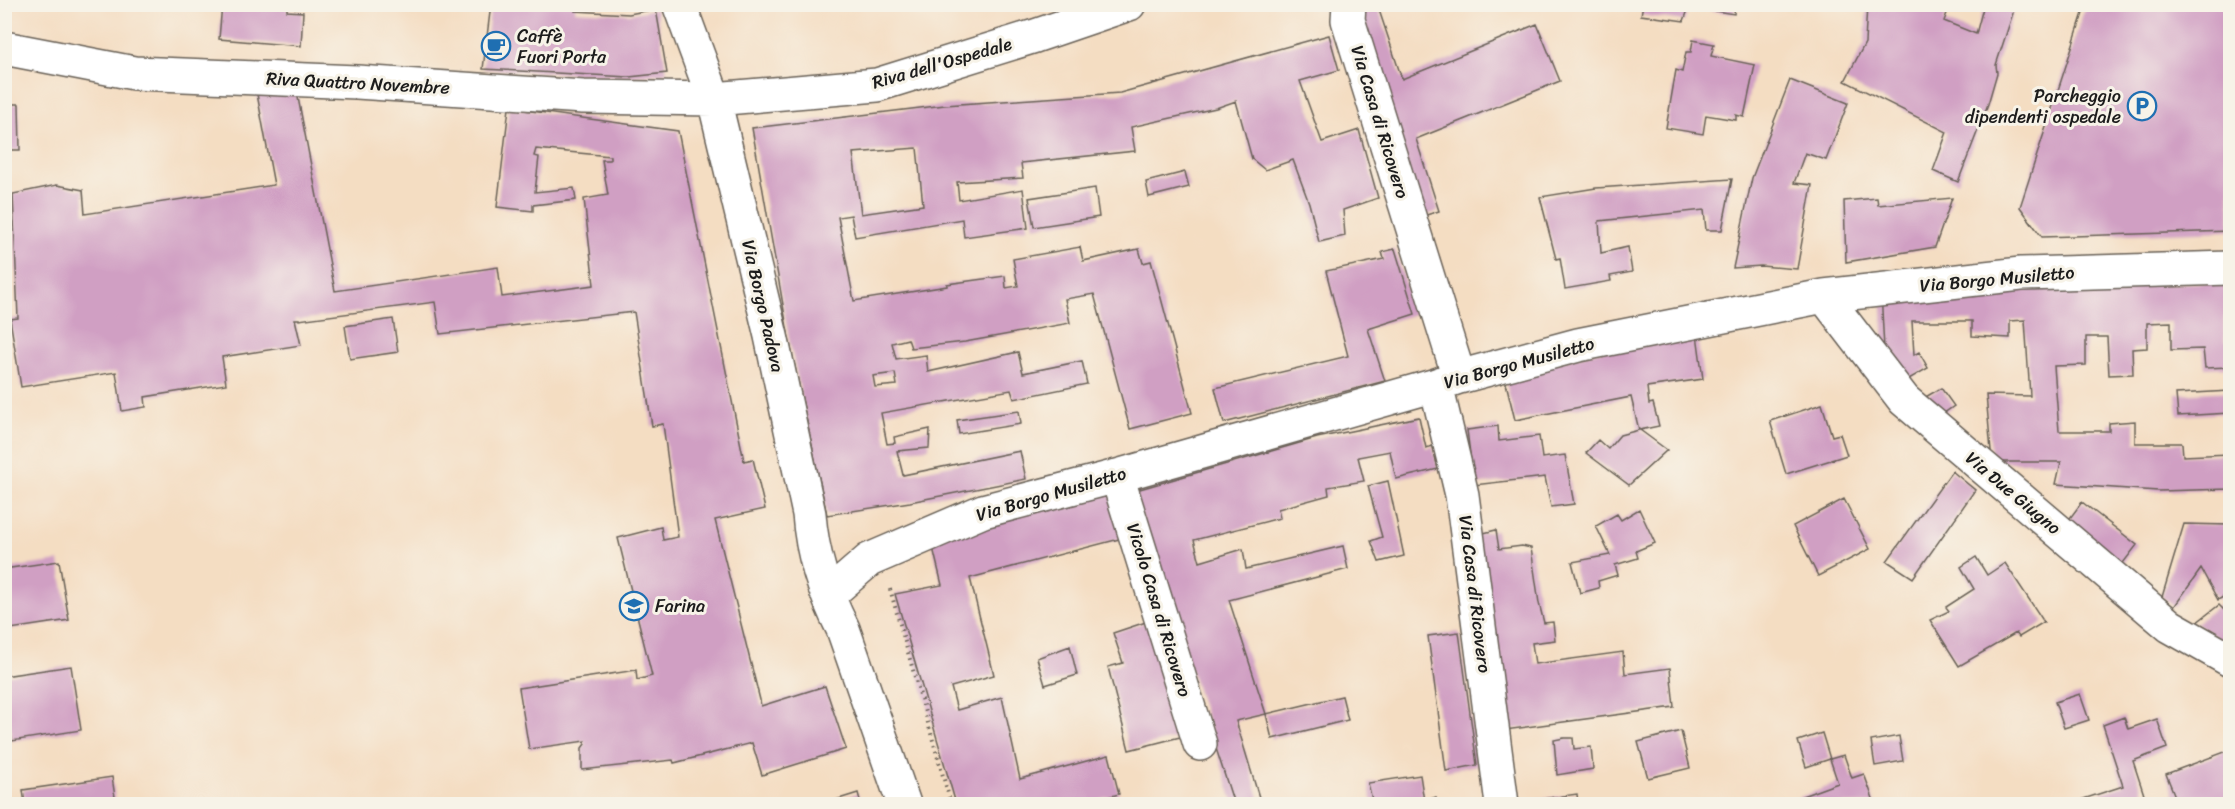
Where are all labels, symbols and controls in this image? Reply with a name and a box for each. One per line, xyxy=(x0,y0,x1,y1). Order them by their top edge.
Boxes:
place label: Caffè Fuori Porta xyxy=(517,20,607,73)
street label: Riva dell'Ospedale xyxy=(868,28,1016,98)
cafe icon: Caffè Fuori Porta xyxy=(480,30,512,62)
street label: Via Casa di Ricovero xyxy=(1341,41,1419,203)
street label: Riva Quattro Novembre xyxy=(265,62,451,104)
place label: Parcheggio dipendenti ospedale xyxy=(1965,80,2121,133)
parking icon: Parcheggio dipendenti ospedale xyxy=(2126,90,2158,122)
street label: Via Borgo Padova xyxy=(732,236,794,376)
street label: Via Borgo Musiletto xyxy=(1918,256,2076,302)
street label: Via Borgo Musiletto xyxy=(1440,327,1598,399)
street label: Via Due Giugno xyxy=(1958,443,2068,543)
street label: Via Borgo Musiletto xyxy=(972,457,1130,531)
street label: Via Casa di Ricovero xyxy=(1449,513,1501,675)
street label: Vicolo Casa di Ricovero xyxy=(1117,519,1201,701)
school or university icon: Farina xyxy=(618,590,650,622)
place label: Farina xyxy=(655,590,705,622)

